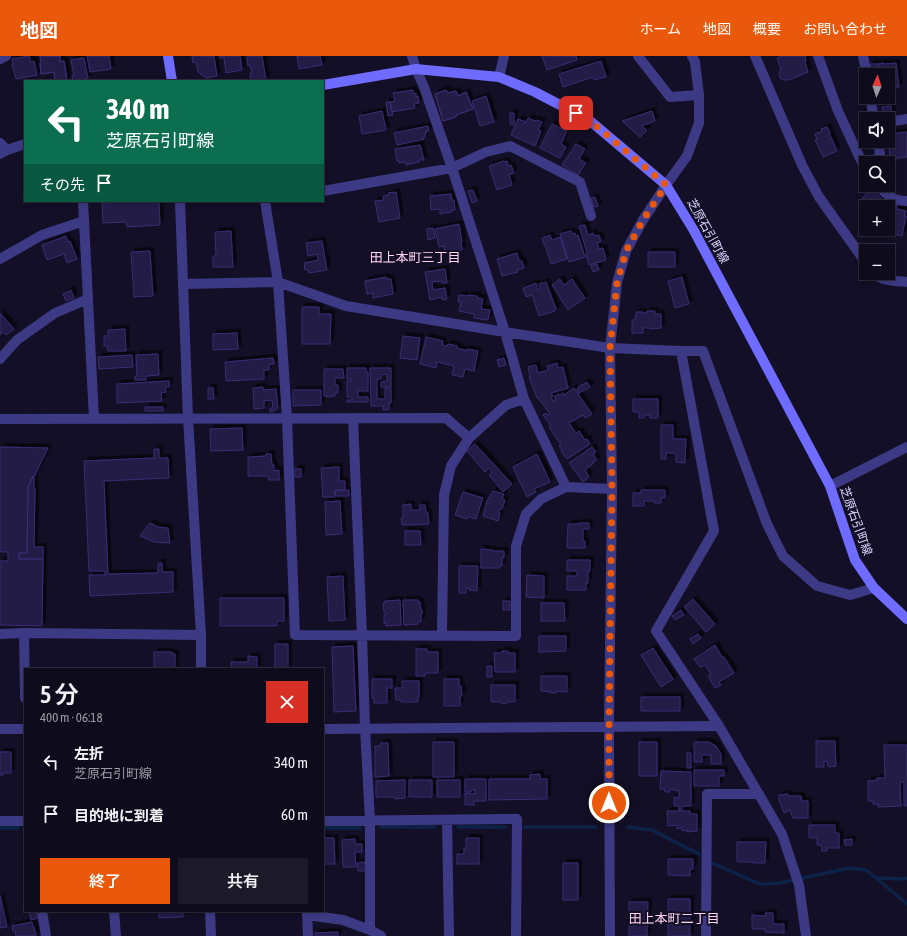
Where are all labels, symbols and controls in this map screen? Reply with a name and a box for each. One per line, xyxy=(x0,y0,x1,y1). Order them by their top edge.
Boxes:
text: 地図 xyxy=(20,19,58,41)
text: ホーム xyxy=(639,21,681,37)
text: 地図 xyxy=(703,21,731,37)
text: 概要 xyxy=(753,21,781,37)
text: お問い合わせ xyxy=(803,21,887,37)
north arrow xyxy=(859,68,895,104)
map controls xyxy=(859,68,895,280)
text: 340 m xyxy=(106,93,169,125)
icon: left xyxy=(40,96,92,148)
pin xyxy=(559,96,593,130)
icon: arrive xyxy=(565,102,587,124)
button: sound xyxy=(859,112,895,148)
text: 芝原石引町線 xyxy=(106,130,214,151)
button: search xyxy=(859,156,895,192)
icon: arrive xyxy=(93,172,115,194)
text: その先 xyxy=(40,176,85,193)
street label: 芝原石引町線 xyxy=(684,196,732,266)
button: + xyxy=(859,200,895,236)
button: − xyxy=(859,244,895,280)
district label: 田上本町三丁目 xyxy=(369,250,461,265)
street label: 芝原石引町線 xyxy=(837,485,875,557)
text: 5 分 xyxy=(40,681,79,708)
button: close xyxy=(266,681,308,723)
text: 400 m · 06:18 xyxy=(40,710,103,725)
text: 左折 xyxy=(74,745,104,762)
icon: left xyxy=(40,751,62,773)
text: 340 m xyxy=(274,754,308,771)
text: 芝原石引町線 xyxy=(74,766,152,781)
position arrow xyxy=(588,782,630,824)
icon: arrive xyxy=(40,803,62,825)
text: 60 m xyxy=(281,806,308,823)
text: 目的地に到着 xyxy=(74,807,164,824)
button: 終了 xyxy=(40,858,170,904)
button: 共有 xyxy=(178,858,308,904)
district label: 田上本町二丁目 xyxy=(628,911,720,926)

